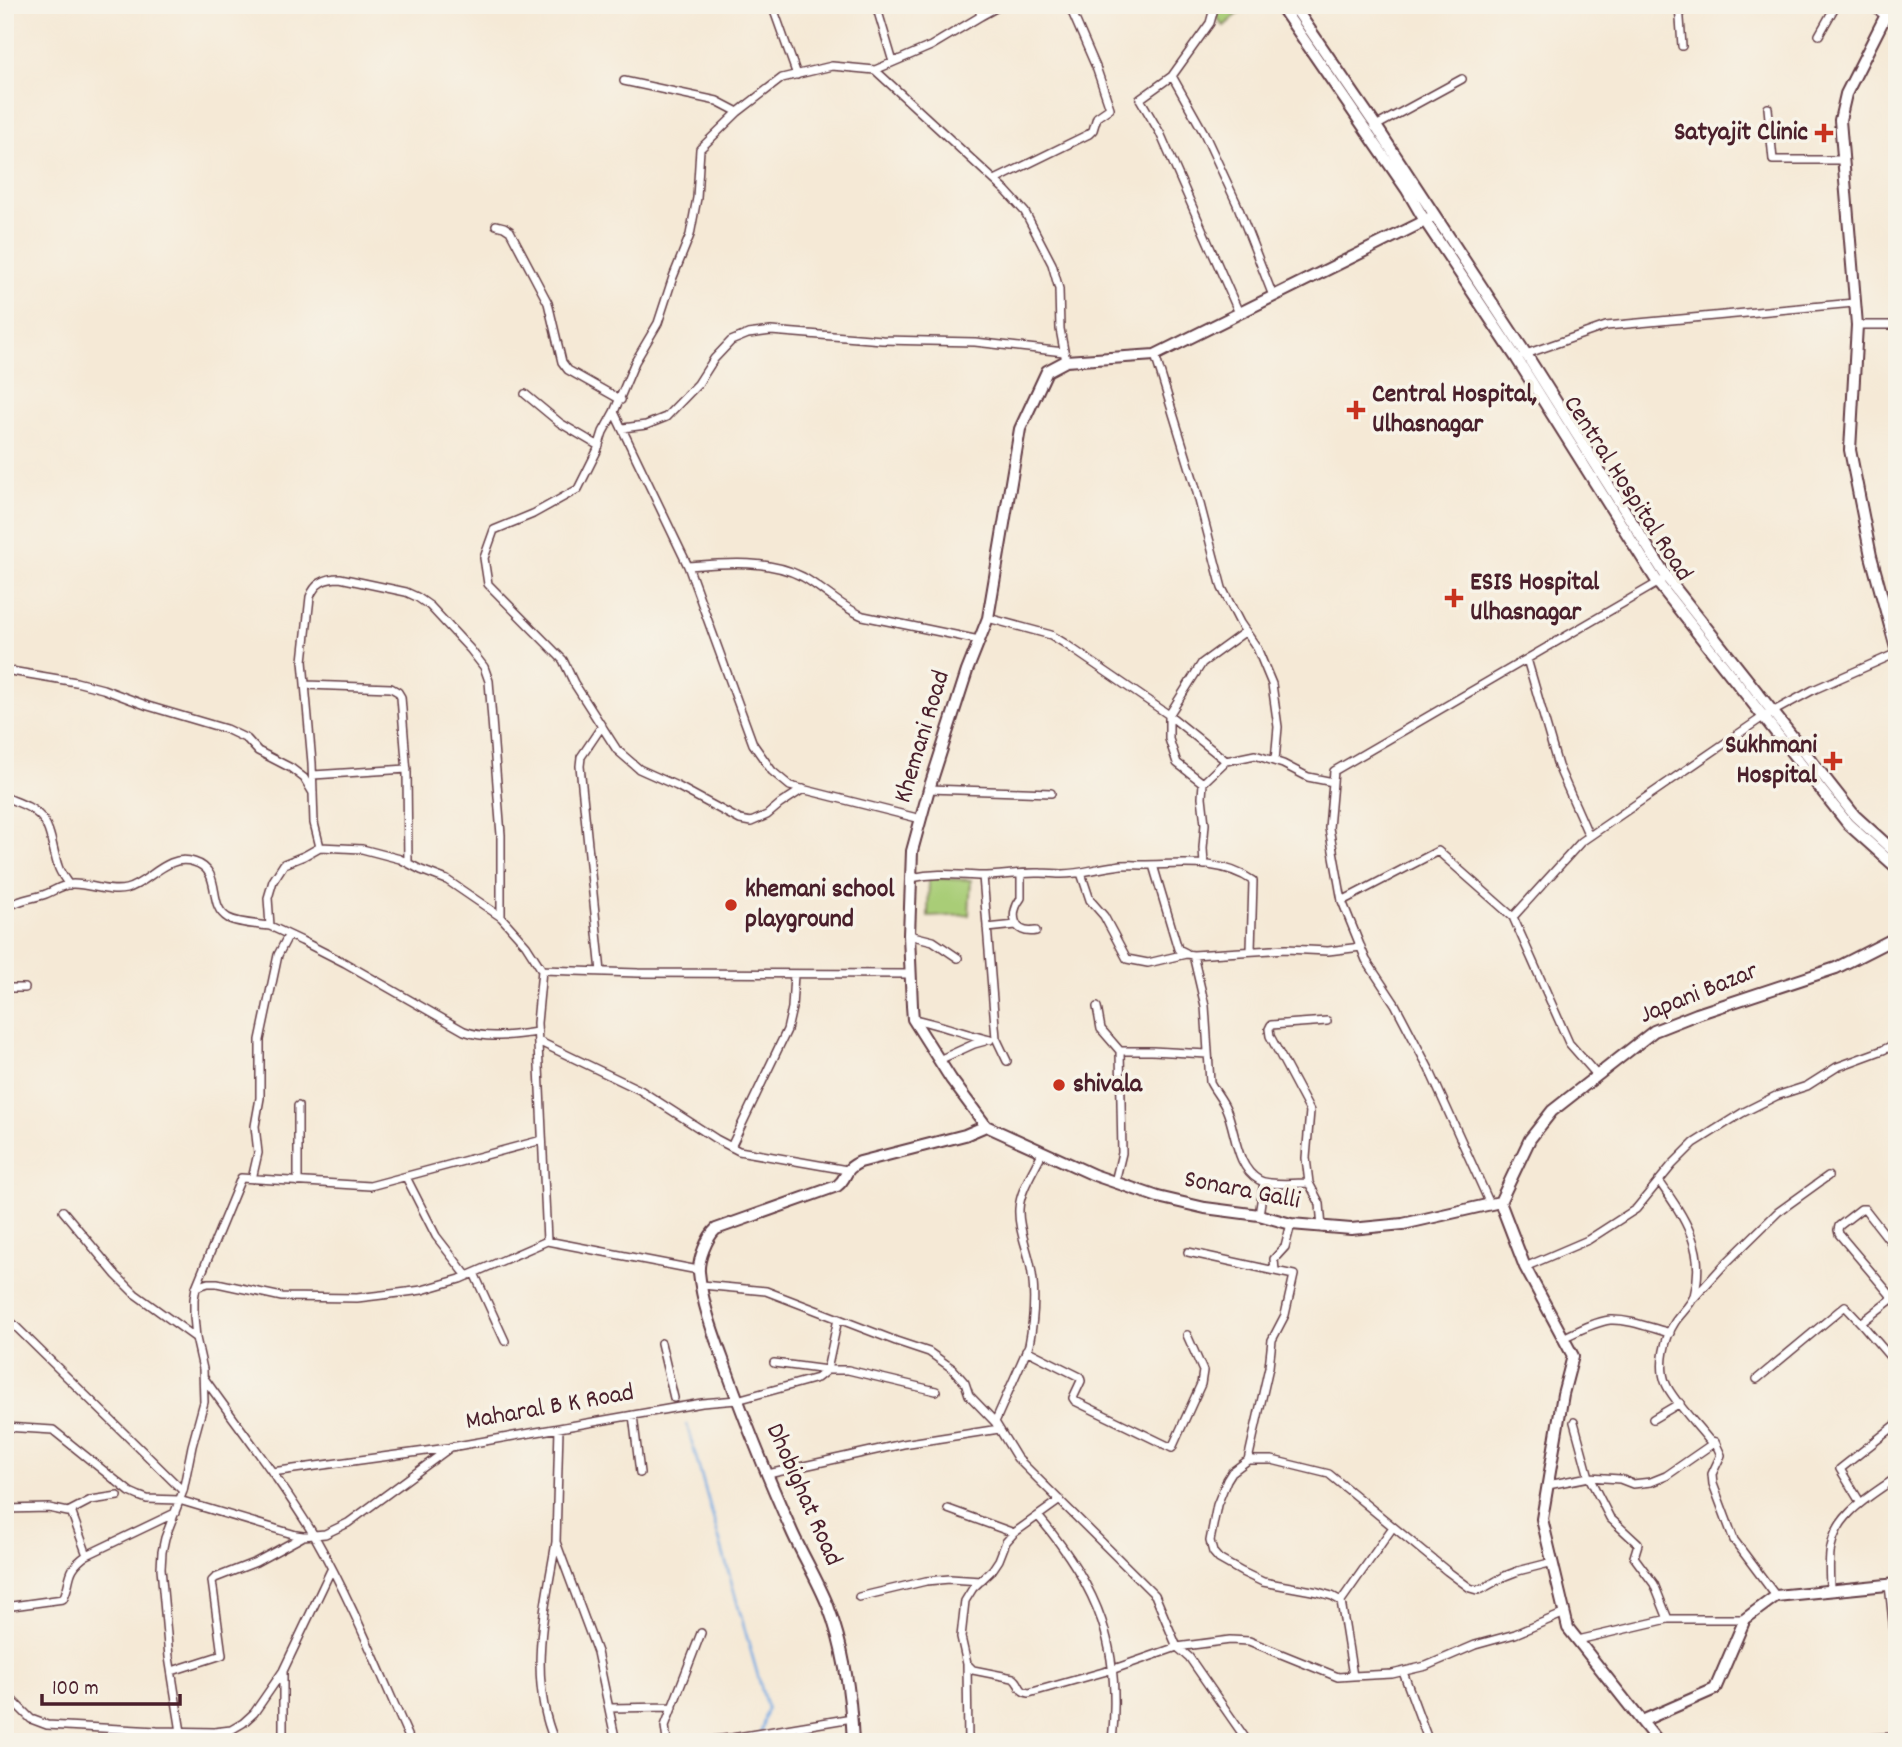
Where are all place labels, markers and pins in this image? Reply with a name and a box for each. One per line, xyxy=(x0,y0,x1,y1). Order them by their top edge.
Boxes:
place label: Satyajit Clinic xyxy=(1674,115,1808,152)
marker: Satyajit Clinic xyxy=(1814,123,1834,143)
place label: Central Hospital, Ulhasnagar xyxy=(1372,377,1537,444)
marker: Central Hospital, Ulhasnagar xyxy=(1346,400,1366,420)
place label: ESIS Hospital Ulhasnagar xyxy=(1470,565,1600,632)
marker: ESIS Hospital Ulhasnagar xyxy=(1444,588,1464,608)
place label: Sukhmani Hospital xyxy=(1725,728,1818,795)
marker: Sukhmani Hospital xyxy=(1823,751,1843,771)
place label: khemani school playground xyxy=(745,872,895,939)
marker: khemani school playground xyxy=(723,897,739,913)
place label: shivala xyxy=(1073,1067,1143,1104)
marker: shivala xyxy=(1051,1077,1067,1093)

